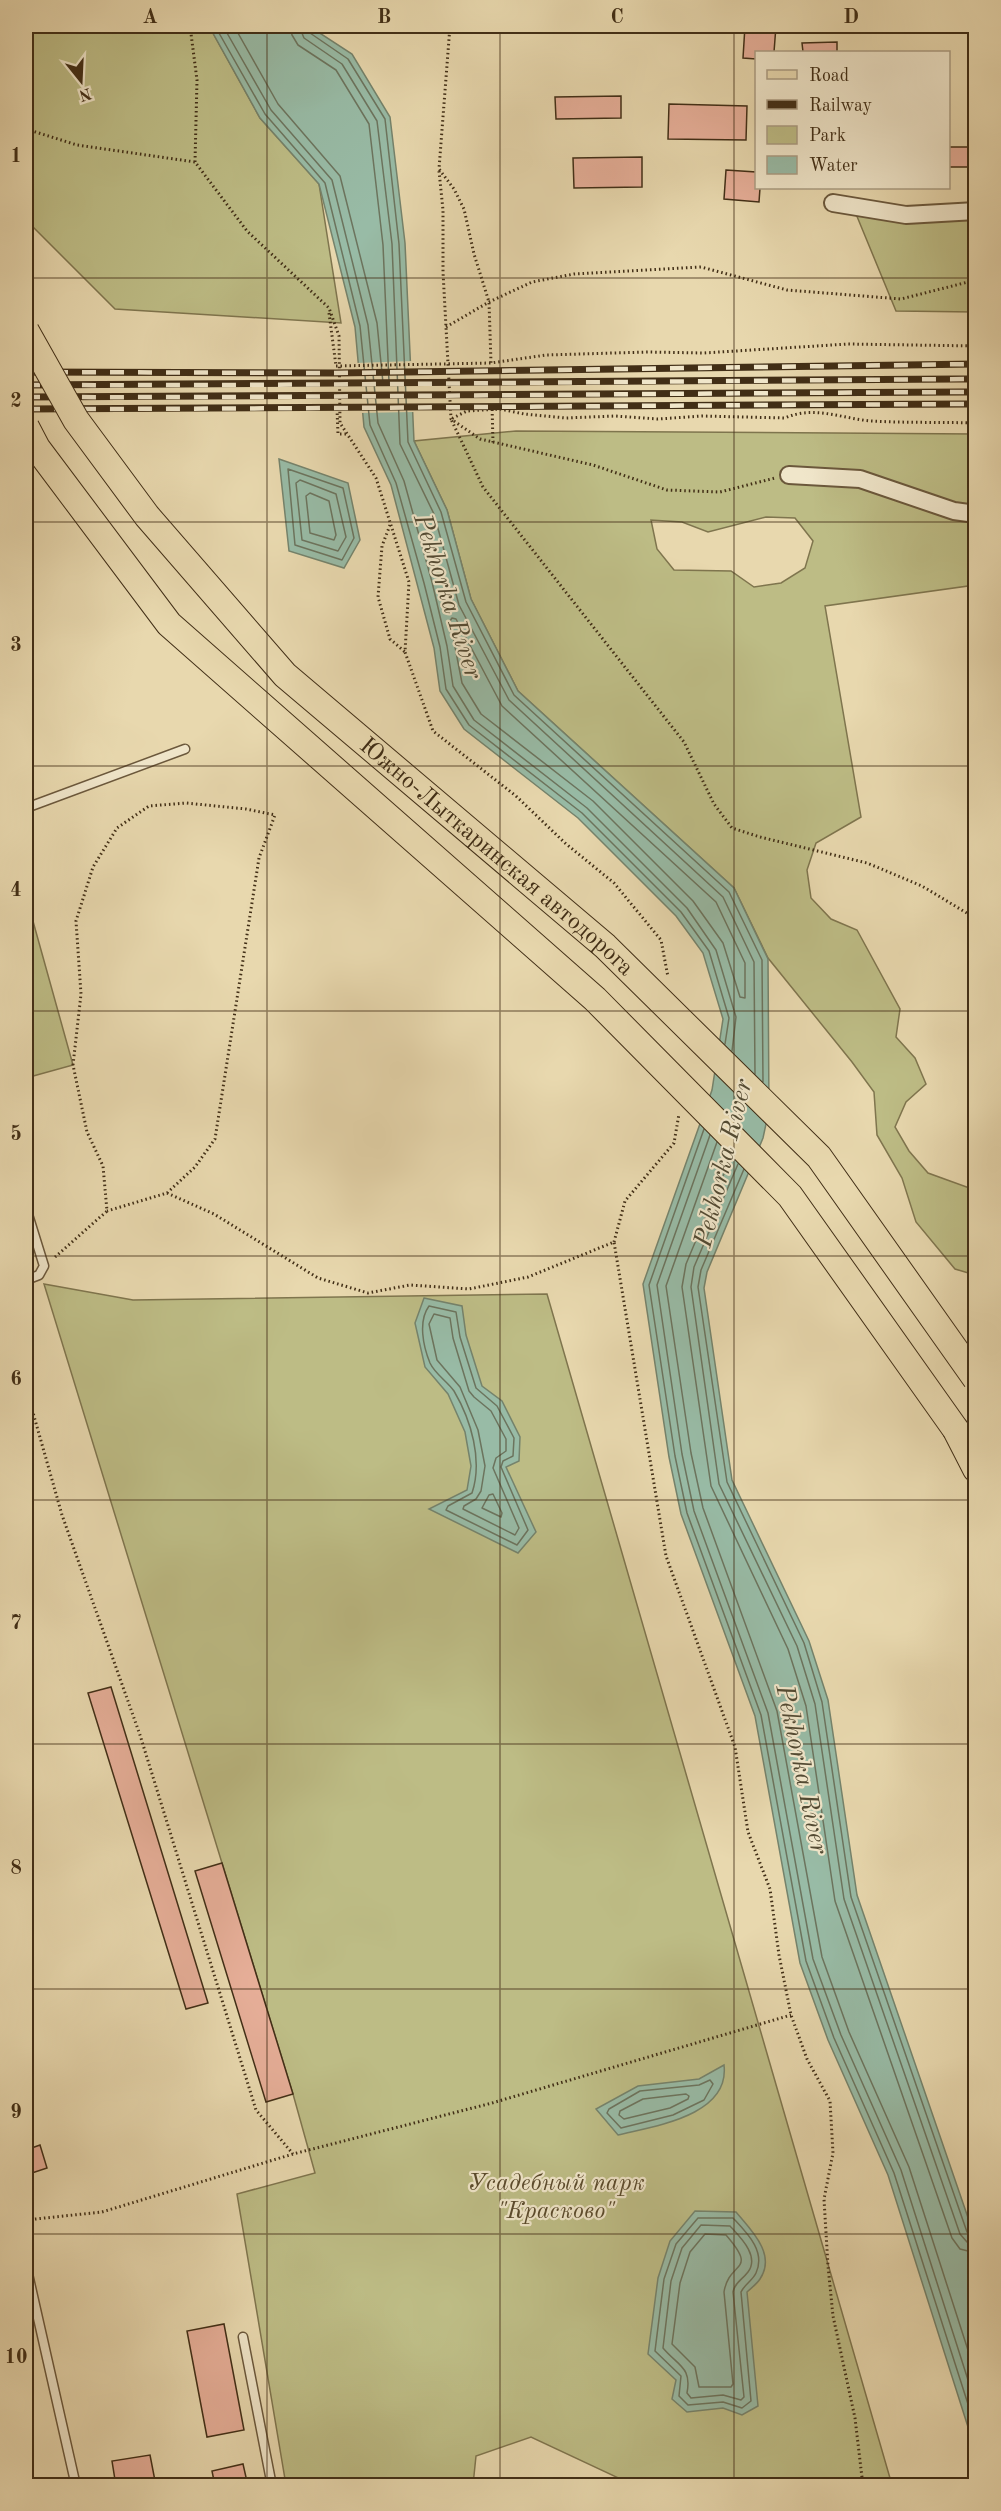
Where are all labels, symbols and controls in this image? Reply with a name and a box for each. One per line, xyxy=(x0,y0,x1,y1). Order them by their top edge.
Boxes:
text: A xyxy=(142,8,158,28)
text: B xyxy=(377,8,391,28)
text: C xyxy=(610,8,624,28)
text: D xyxy=(843,8,859,28)
north arrow xyxy=(51,51,111,111)
legend xyxy=(755,51,950,189)
text: Road xyxy=(809,67,849,85)
text: N xyxy=(76,84,93,103)
text: Railway xyxy=(809,97,872,115)
text: Park xyxy=(809,127,846,145)
text: 1 xyxy=(10,147,22,167)
text: Water xyxy=(809,157,858,175)
text: 2 xyxy=(10,392,22,412)
water label: Pekhorka River xyxy=(408,510,486,683)
text: 3 xyxy=(10,636,22,656)
street label: Южно-Лыткаринская автодорога xyxy=(354,734,638,981)
text: 4 xyxy=(10,881,22,901)
water label: Pekhorka River xyxy=(690,1076,758,1251)
text: 5 xyxy=(10,1124,22,1145)
text: 6 xyxy=(10,1370,22,1390)
text: 7 xyxy=(10,1614,22,1634)
water label: Pekhorka River xyxy=(770,1681,832,1857)
text: 8 xyxy=(10,1859,22,1879)
text: 9 xyxy=(10,2103,22,2123)
park label: Усадебный парк "Красково" xyxy=(467,2172,645,2224)
text: 10 xyxy=(4,2348,28,2368)

